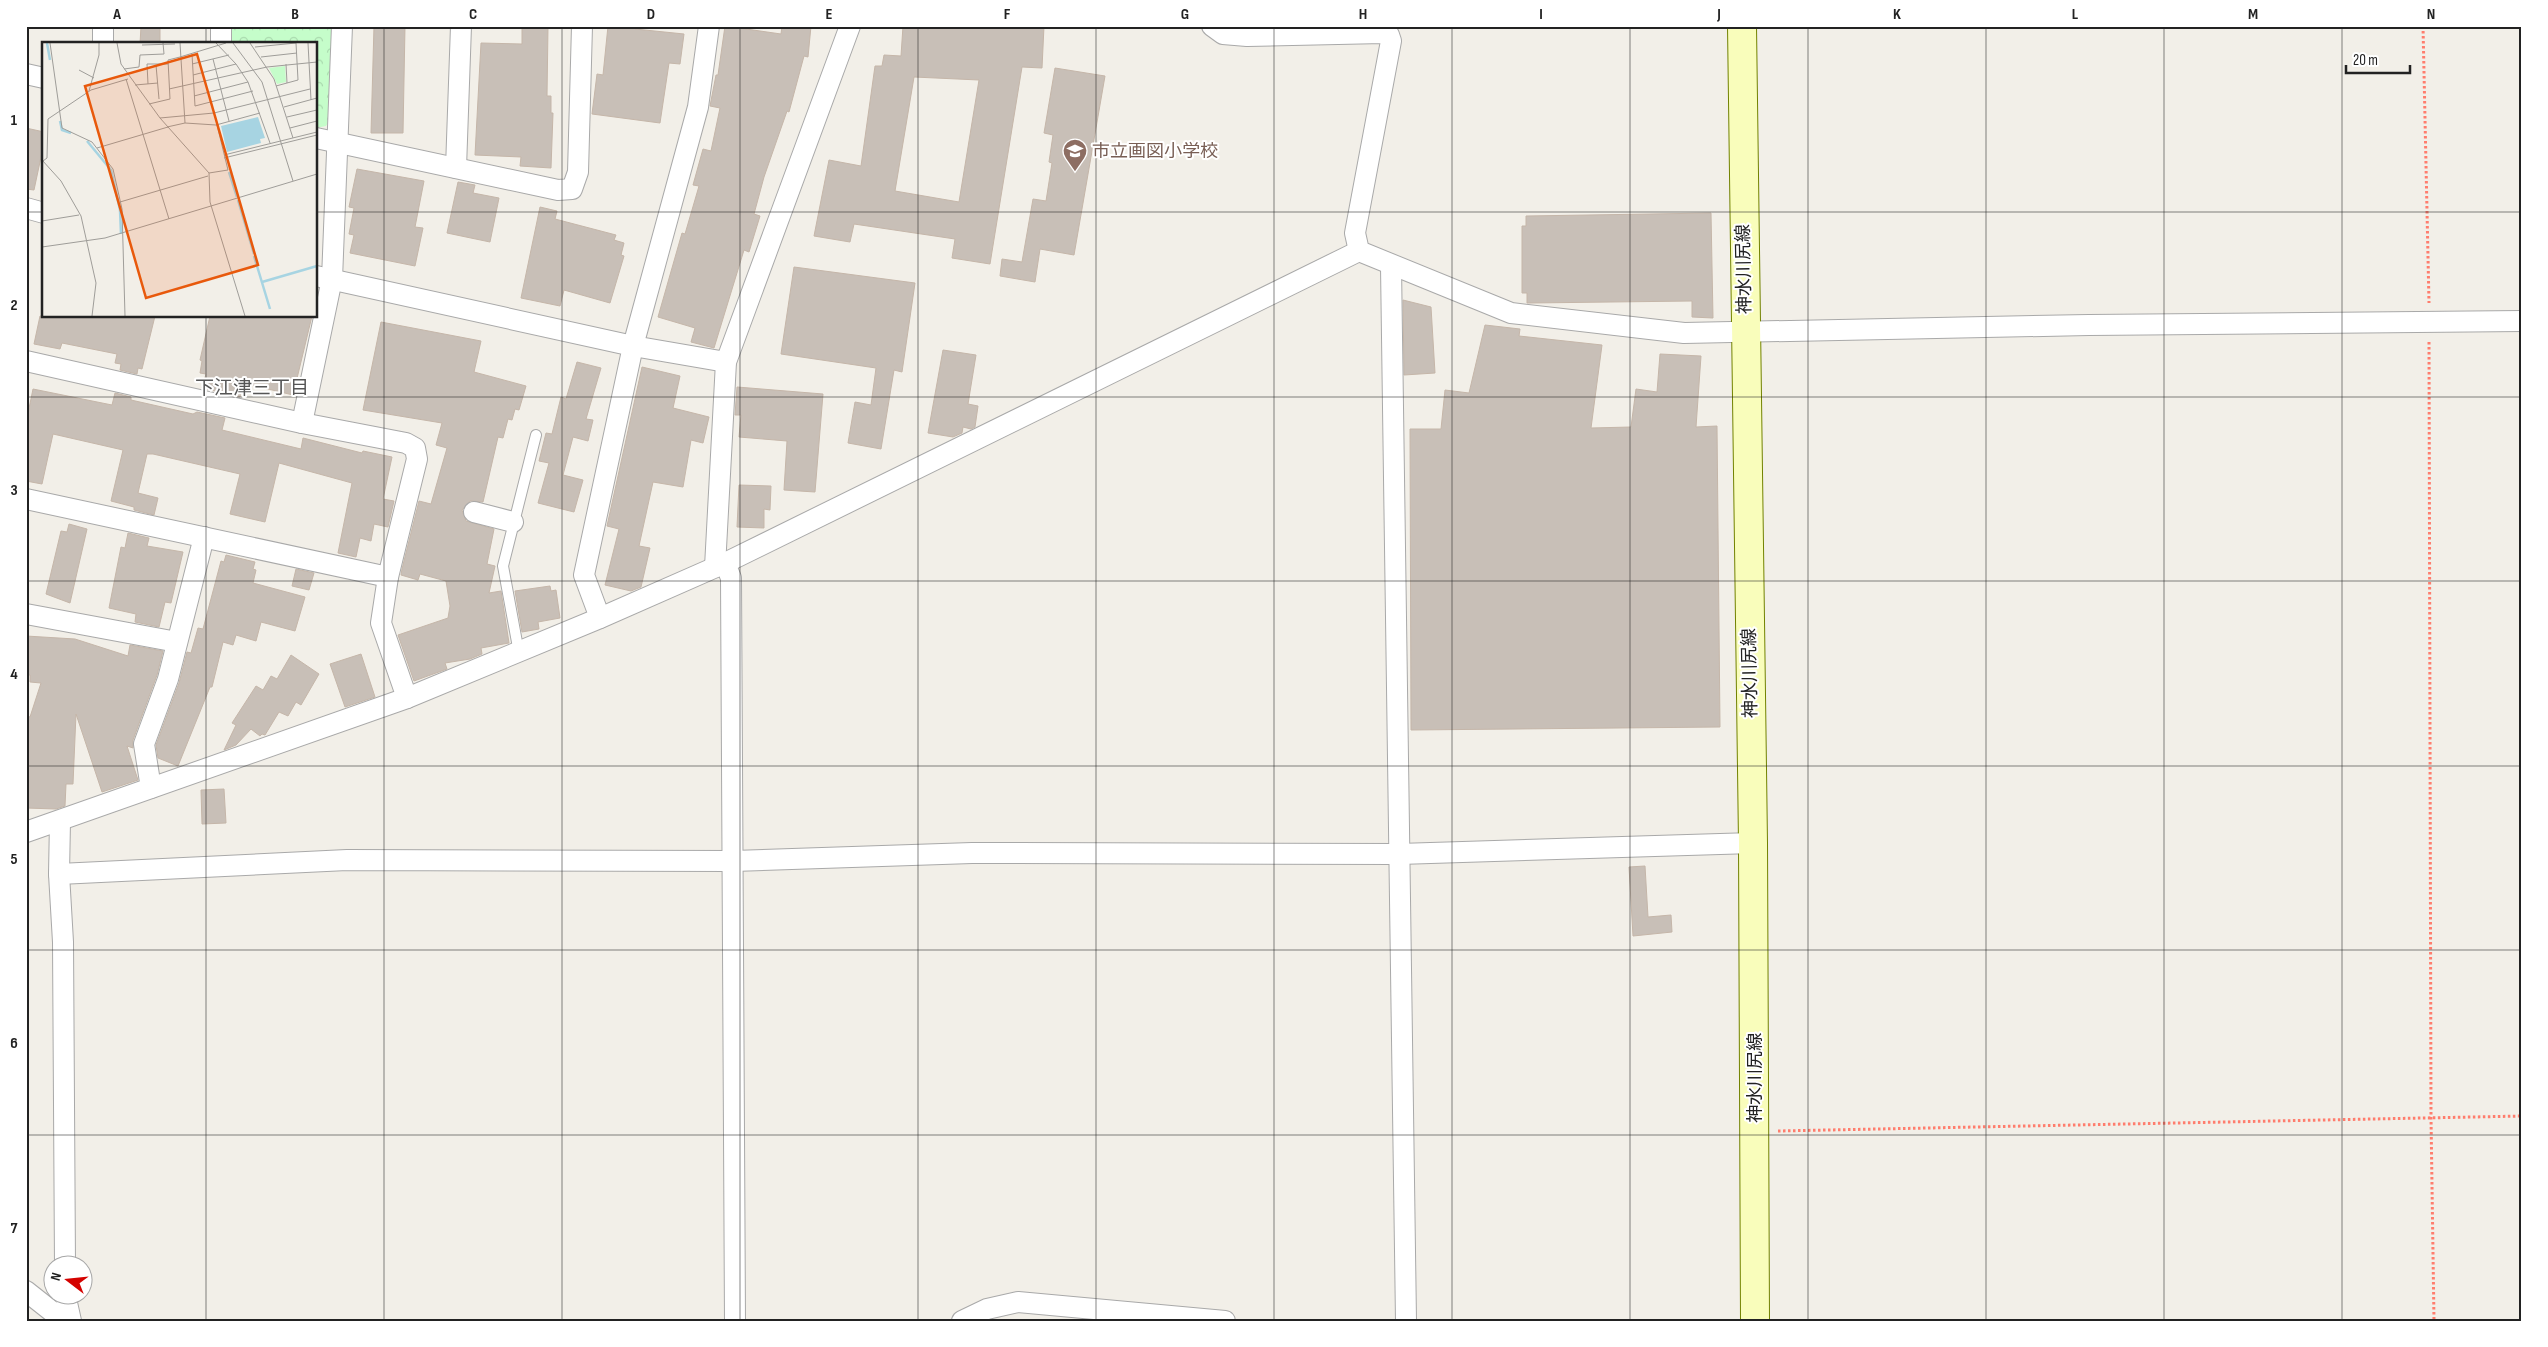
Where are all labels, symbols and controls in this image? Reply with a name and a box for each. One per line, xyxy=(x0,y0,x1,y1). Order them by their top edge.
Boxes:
text: A xyxy=(112,5,121,24)
text: B xyxy=(291,5,299,24)
text: C xyxy=(469,5,477,24)
text: D xyxy=(647,5,655,24)
text: E xyxy=(826,5,833,24)
text: F xyxy=(1004,5,1011,24)
text: G xyxy=(1181,5,1189,24)
text: H xyxy=(1359,5,1367,24)
text: I xyxy=(1539,5,1543,24)
text: J xyxy=(1716,5,1721,24)
text: K xyxy=(1893,5,1901,24)
text: L xyxy=(2072,5,2079,24)
text: M xyxy=(2248,5,2258,24)
text: N xyxy=(2427,5,2435,24)
inset map xyxy=(42,42,318,318)
scale bar xyxy=(2346,42,2409,74)
text: 20 m xyxy=(2353,51,2378,70)
text: 1 xyxy=(11,111,18,130)
school or university icon: 市立画図小学校 xyxy=(1062,138,1088,172)
place label: 市立画図小学校 xyxy=(1092,141,1218,162)
street label: 神水川尻線 xyxy=(1733,224,1755,314)
text: 2 xyxy=(10,296,18,315)
district label: 下江津三丁目 xyxy=(195,377,309,400)
text: 3 xyxy=(10,481,18,500)
street label: 神水川尻線 xyxy=(1739,628,1761,718)
text: 4 xyxy=(10,665,18,684)
text: 5 xyxy=(10,850,18,869)
street label: 神水川尻線 xyxy=(1745,1033,1766,1123)
text: 6 xyxy=(10,1034,18,1053)
text: 7 xyxy=(11,1219,18,1238)
north arrow xyxy=(42,1254,92,1304)
text: N xyxy=(47,1271,65,1282)

